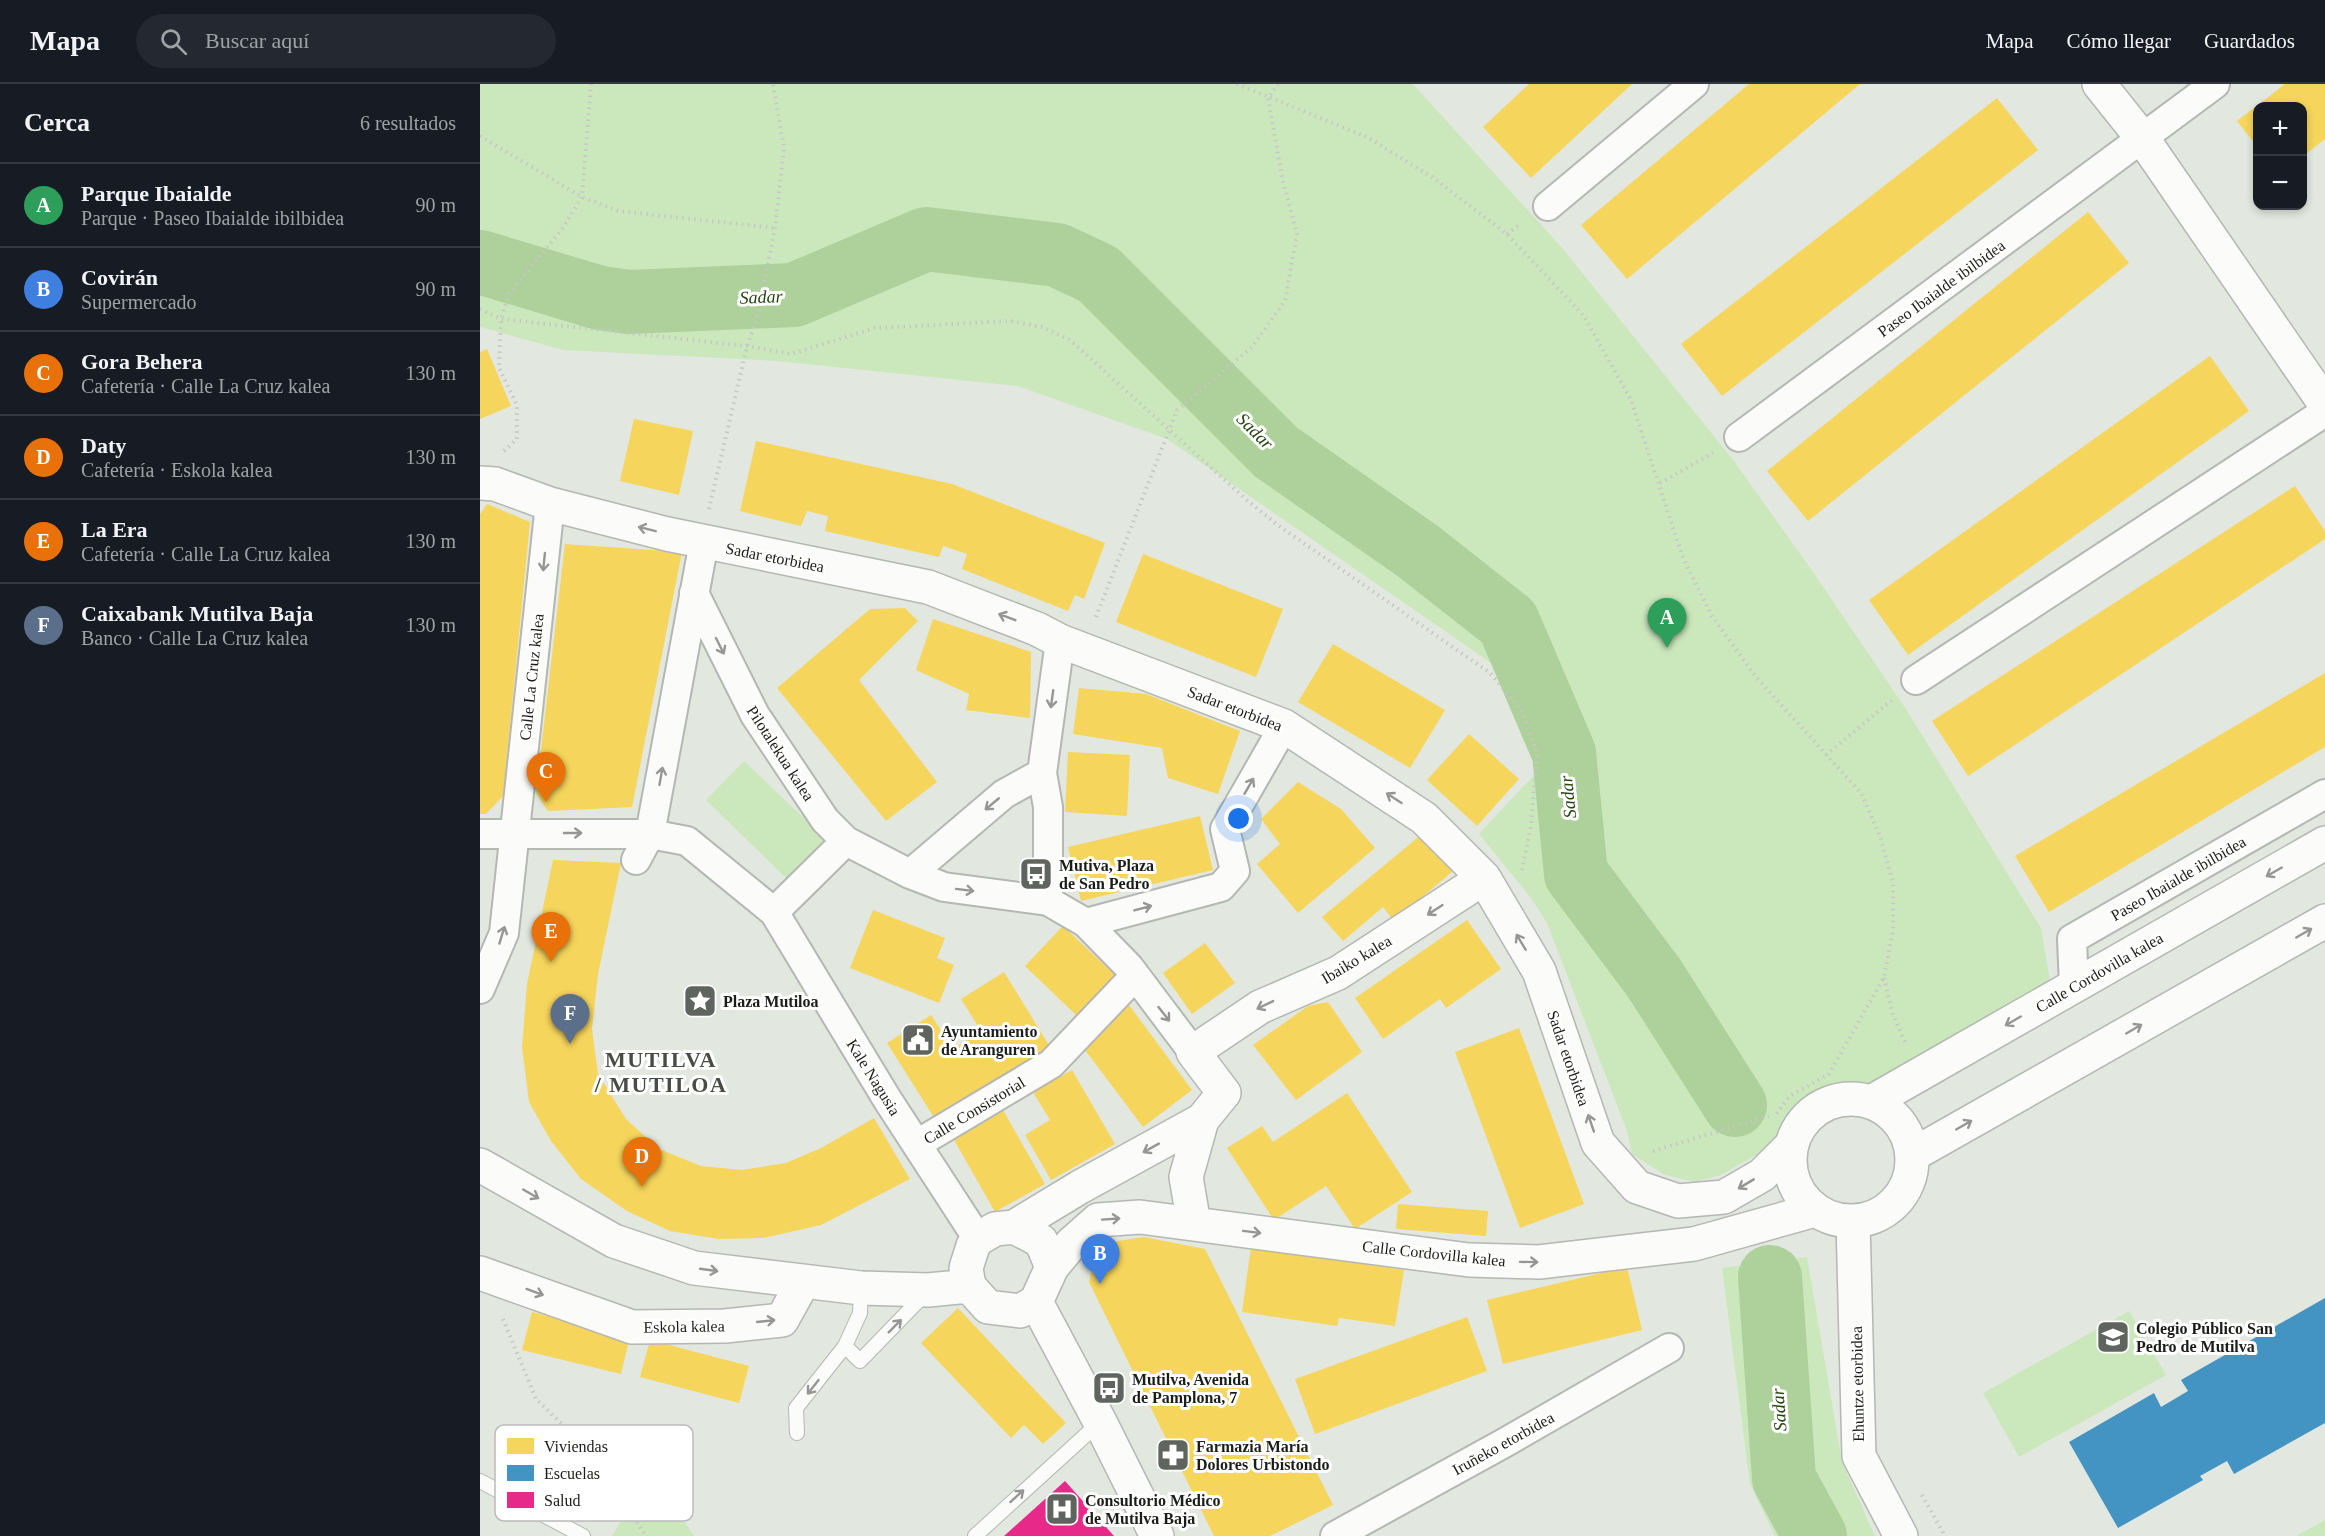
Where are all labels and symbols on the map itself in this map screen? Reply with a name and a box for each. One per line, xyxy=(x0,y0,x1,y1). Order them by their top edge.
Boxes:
street label: Paseo Ibaialde ibilbidea xyxy=(1874,237,2008,340)
water label: Sadar xyxy=(739,286,784,308)
water label: Sadar xyxy=(1233,409,1278,454)
one-way arrow xyxy=(638,522,657,534)
street label: Sadar etorbidea xyxy=(724,540,826,575)
one-way arrow xyxy=(538,551,549,571)
pin: A xyxy=(1648,598,1686,648)
one-way arrow xyxy=(998,611,1016,622)
street label: Calle La Cruz kalea xyxy=(516,613,547,741)
one-way arrow xyxy=(715,636,726,654)
street label: Sadar etorbidea xyxy=(1185,683,1285,734)
one-way arrow xyxy=(1046,689,1057,709)
street label: Pilotalekua kalea xyxy=(744,703,818,804)
pin: C xyxy=(526,752,566,802)
one-way arrow xyxy=(656,767,667,786)
water label: Sadar xyxy=(1556,774,1580,819)
one-way arrow xyxy=(1243,778,1255,795)
one-way arrow xyxy=(1386,792,1403,804)
one-way arrow xyxy=(985,797,1000,811)
your location xyxy=(1224,804,1253,833)
one-way arrow xyxy=(562,827,582,839)
street label: Paseo Ibaialde ibilbidea xyxy=(2108,833,2249,924)
bus stop icon: Mutiva, Plaza de San Pedro xyxy=(1018,856,1054,892)
place label: Mutiva, Plaza de San Pedro xyxy=(1059,857,1154,892)
one-way arrow xyxy=(2266,866,2283,878)
one-way arrow xyxy=(955,885,975,896)
one-way arrow xyxy=(1133,902,1152,913)
one-way arrow xyxy=(1427,904,1444,916)
pin: E xyxy=(532,912,570,962)
one-way arrow xyxy=(497,926,508,945)
one-way arrow xyxy=(2295,927,2312,939)
street label: Calle Cordovilla kalea xyxy=(2033,929,2166,1016)
street label: Ibaiko kalea xyxy=(1318,932,1394,987)
one-way arrow xyxy=(1515,934,1527,951)
place icon: Plaza Mutiloa xyxy=(682,983,718,1019)
place label: Plaza Mutiloa xyxy=(723,993,819,1010)
pin: F xyxy=(550,994,590,1044)
one-way arrow xyxy=(1257,1000,1275,1011)
one-way arrow xyxy=(1157,1005,1170,1021)
street label: Sadar etorbidea xyxy=(1544,1008,1593,1108)
one-way arrow xyxy=(2005,1015,2022,1027)
public building icon: Ayuntamiento de Aranguren xyxy=(900,1022,936,1058)
place label: Ayuntamiento de Aranguren xyxy=(941,1023,1038,1059)
one-way arrow xyxy=(2125,1023,2142,1035)
street label: Kale Nagusia xyxy=(843,1036,904,1119)
district label: MUTILVA / MUTILOA xyxy=(594,1047,727,1097)
street label: Calle Consistorial xyxy=(921,1073,1028,1147)
one-way arrow xyxy=(1585,1114,1596,1133)
one-way arrow xyxy=(1956,1119,1973,1131)
pin: D xyxy=(622,1138,662,1187)
one-way arrow xyxy=(1142,1143,1160,1154)
one-way arrow xyxy=(1738,1178,1755,1190)
one-way arrow xyxy=(522,1188,539,1200)
one-way arrow xyxy=(1101,1213,1121,1224)
one-way arrow xyxy=(1241,1226,1261,1237)
pin: B xyxy=(1080,1234,1120,1284)
street label: Calle Cordovilla kalea xyxy=(1361,1238,1506,1269)
one-way arrow xyxy=(1518,1256,1538,1267)
one-way arrow xyxy=(699,1264,718,1275)
one-way arrow xyxy=(525,1288,544,1299)
one-way arrow xyxy=(755,1315,775,1326)
street label: Eskola kalea xyxy=(643,1317,725,1336)
one-way arrow xyxy=(888,1319,902,1334)
school or university icon: Colegio Público San Pedro de Mutilva xyxy=(2095,1319,2131,1355)
place label: Colegio Público San Pedro de Mutilva xyxy=(2136,1320,2273,1355)
street label: Ehuntze etorbidea xyxy=(1848,1326,1867,1442)
bus stop icon: Mutilva, Avenida de Pamplona, 7 xyxy=(1091,1370,1127,1406)
place label: Mutilva, Avenida de Pamplona, 7 xyxy=(1132,1371,1249,1407)
one-way arrow xyxy=(806,1378,819,1394)
water label: Sadar xyxy=(1767,1387,1790,1432)
street label: Iruñeko etorbidea xyxy=(1450,1409,1557,1478)
legend xyxy=(495,1425,693,1521)
pharmacy icon: Farmazia María Dolores Urbistondo xyxy=(1155,1437,1191,1473)
text: Viviendas xyxy=(544,1438,608,1455)
place label: Farmazia María Dolores Urbistondo xyxy=(1196,1438,1330,1473)
text: Escuelas xyxy=(544,1465,600,1482)
one-way arrow xyxy=(1010,1489,1025,1503)
hospital icon: Consultorio Médico de Mutilva Baja xyxy=(1044,1491,1080,1527)
text: Salud xyxy=(544,1492,580,1509)
place label: Consultorio Médico de Mutilva Baja xyxy=(1085,1492,1221,1528)

